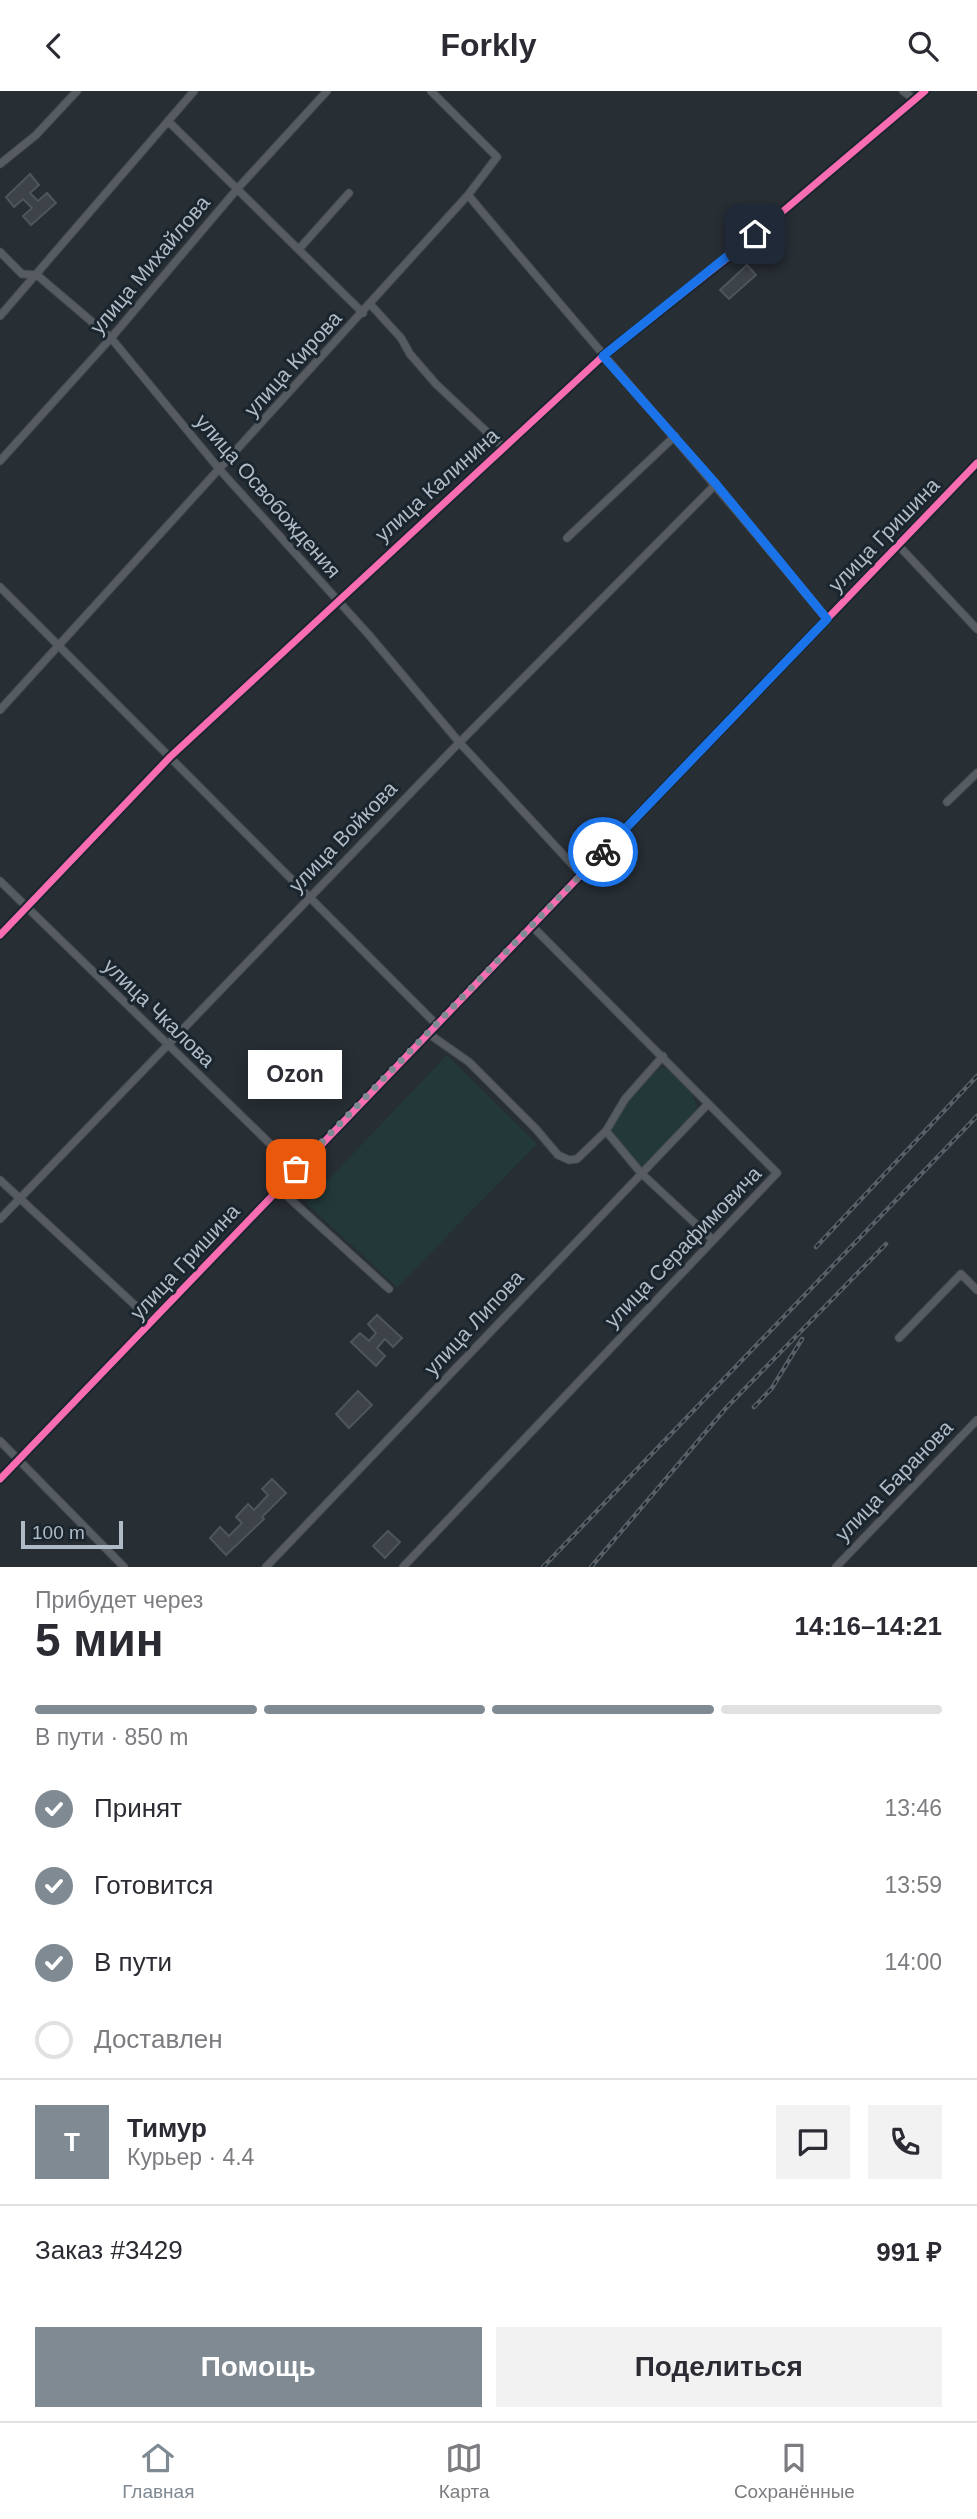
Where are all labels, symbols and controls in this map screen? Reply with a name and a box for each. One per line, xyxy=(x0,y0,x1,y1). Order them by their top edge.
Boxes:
icon: back xyxy=(35,27,73,65)
text: Forkly xyxy=(440,27,537,63)
icon: search xyxy=(904,27,942,65)
street label: улица Михайлова xyxy=(85,191,214,338)
pin xyxy=(725,204,785,264)
icon: home xyxy=(736,215,774,253)
street label: улица Кирова xyxy=(239,306,346,421)
street label: улица Освобождения xyxy=(191,409,346,582)
street label: улица Калинина xyxy=(370,423,503,546)
street label: улица Гришина xyxy=(824,473,944,596)
street label: улица Войкова xyxy=(284,776,401,897)
courier xyxy=(568,817,638,887)
icon: bike xyxy=(584,833,622,871)
street label: улица Чкалова xyxy=(99,954,220,1072)
callout: Ozon xyxy=(249,1050,343,1099)
text: Ozon xyxy=(266,1061,324,1087)
pin xyxy=(266,1139,326,1199)
icon: bag xyxy=(277,1150,315,1188)
street label: улица Серафимовича xyxy=(600,1161,766,1332)
street label: улица Гришина xyxy=(125,1199,244,1324)
street label: улица Липова xyxy=(419,1265,528,1380)
street label: улица Баранова xyxy=(830,1416,957,1546)
scale bar xyxy=(21,1518,122,1550)
text: 100 m xyxy=(32,1522,85,1543)
text: Прибудет через xyxy=(35,1587,203,1613)
text: 14:16–14:21 xyxy=(795,1611,942,1641)
text: 5 мин xyxy=(35,1614,163,1666)
text: В пути · 850 m xyxy=(35,1724,188,1750)
icon: check xyxy=(35,1790,73,1828)
text: Принят xyxy=(94,1793,182,1823)
text: 13:46 xyxy=(884,1795,942,1821)
icon: check xyxy=(35,1867,73,1905)
text: Готовится xyxy=(94,1870,213,1900)
text: 13:59 xyxy=(884,1872,942,1898)
icon: check xyxy=(35,1944,73,1982)
text: В пути xyxy=(94,1947,172,1977)
text: 14:00 xyxy=(884,1949,942,1975)
text: Доставлен xyxy=(94,2024,223,2054)
button: chat xyxy=(776,2105,850,2179)
button: phone xyxy=(868,2105,942,2179)
text: Тимур xyxy=(127,2113,207,2143)
text: Т xyxy=(64,2127,80,2157)
text: Курьер · 4.4 xyxy=(127,2144,254,2170)
text: Заказ #3429 xyxy=(35,2235,183,2265)
text: 991 ₽ xyxy=(876,2237,942,2267)
button: Помощь xyxy=(35,2327,482,2407)
button: Поделиться xyxy=(496,2327,942,2407)
tab: Главная xyxy=(122,2439,194,2503)
tab: Карта xyxy=(439,2439,490,2503)
tab: Сохранённые xyxy=(734,2439,855,2503)

